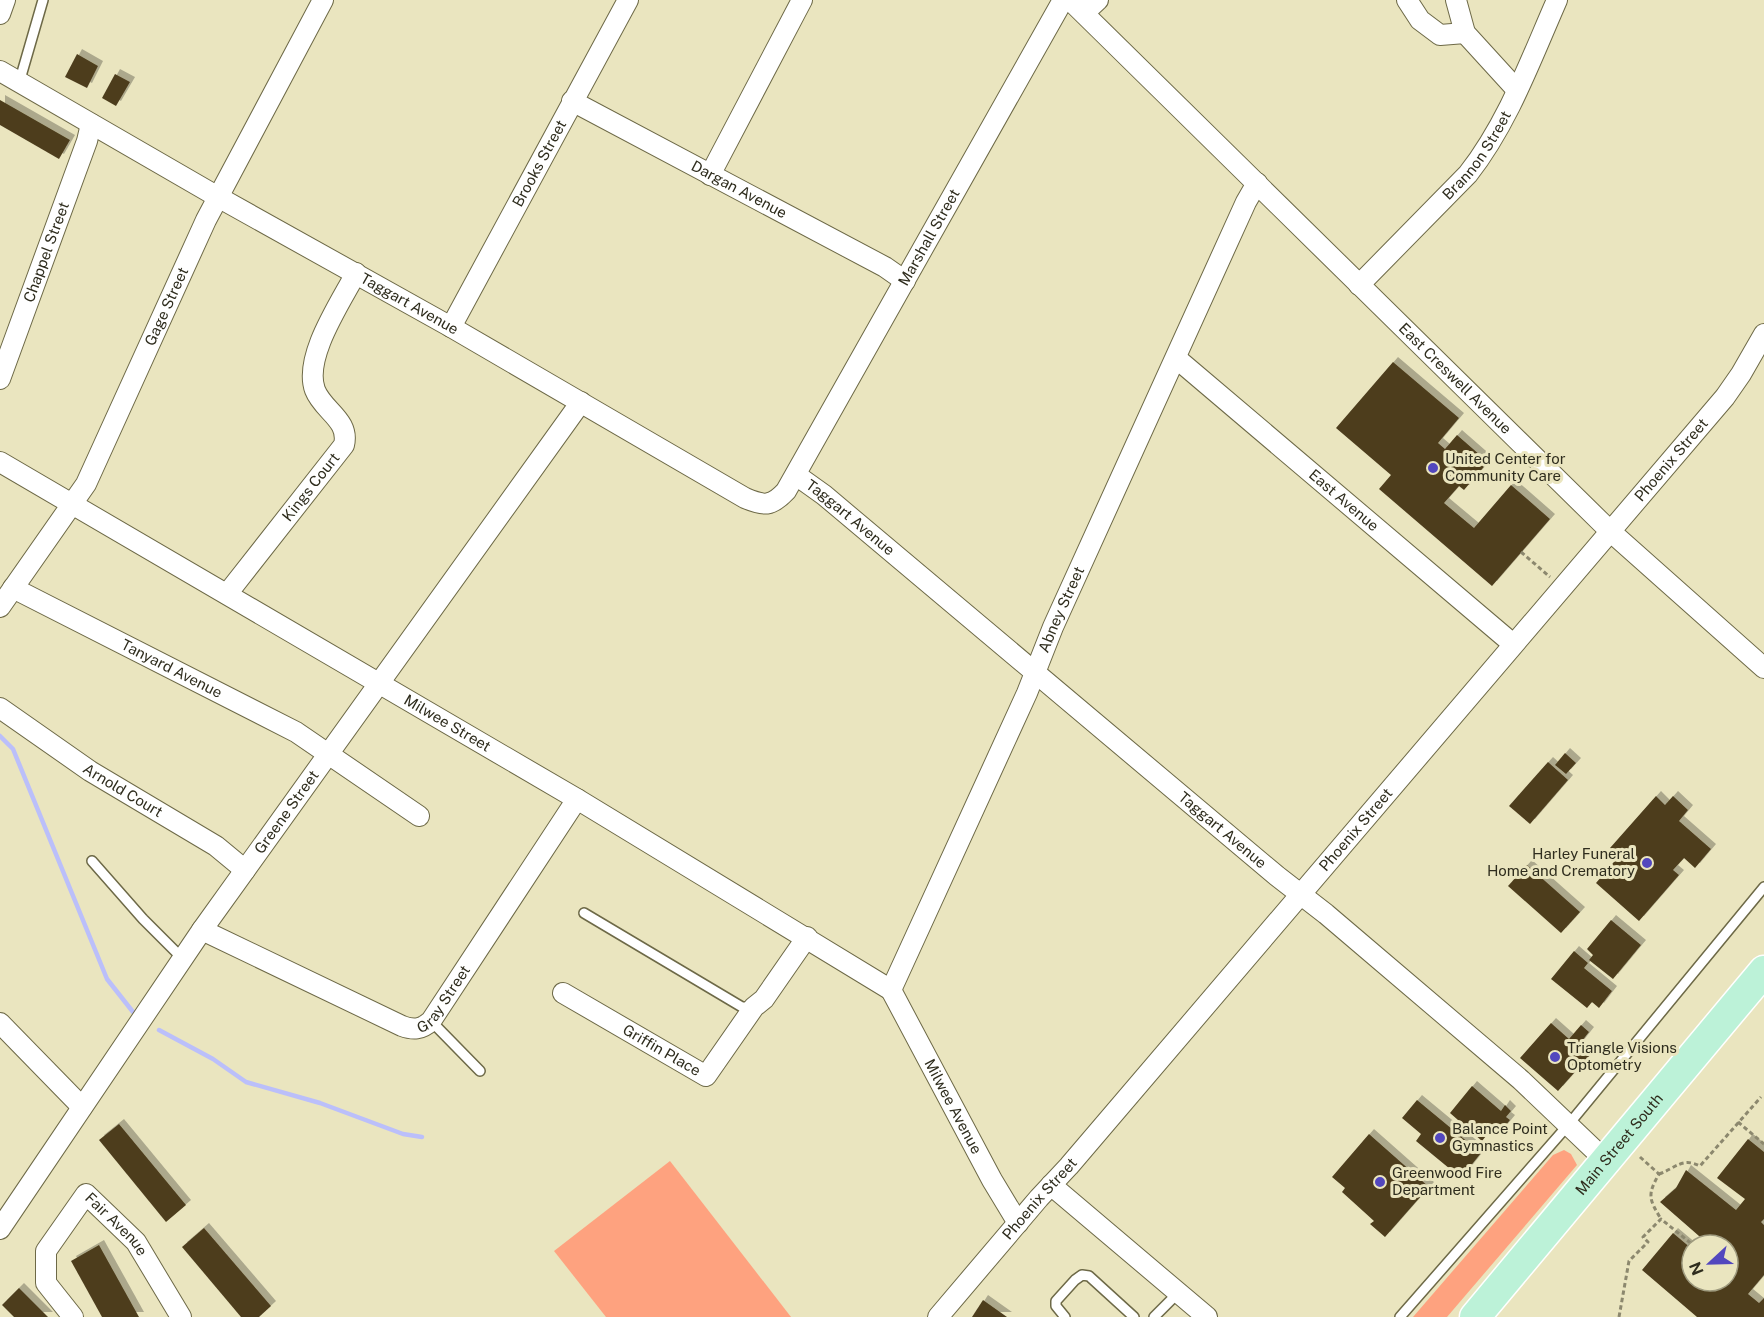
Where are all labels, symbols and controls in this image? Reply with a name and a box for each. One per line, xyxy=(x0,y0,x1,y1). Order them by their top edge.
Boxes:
street label: Brannon Street xyxy=(1439,108,1514,203)
street label: Brooks Street xyxy=(509,117,570,209)
street label: Dargan Avenue xyxy=(689,157,790,221)
street label: Marshall Street xyxy=(895,186,963,288)
street label: Chappel Street xyxy=(20,199,72,305)
street label: Gage Street xyxy=(141,264,191,348)
street label: Taggart Avenue xyxy=(358,269,462,338)
street label: East Creswell Avenue xyxy=(1396,319,1515,437)
street label: Phoenix Street xyxy=(1631,415,1711,505)
street label: Kings Court xyxy=(279,449,343,524)
place label: United Center for Community Care xyxy=(1445,450,1566,484)
marker: United Center for Community Care xyxy=(1426,461,1440,475)
street label: East Avenue xyxy=(1306,466,1382,534)
street label: Taggart Avenue xyxy=(803,476,898,559)
street label: Abney Street xyxy=(1035,564,1087,655)
street label: Tanyard Avenue xyxy=(119,636,225,701)
street label: Milwee Street xyxy=(401,691,494,755)
street label: Arnold Court xyxy=(80,760,166,820)
street label: Greene Street xyxy=(251,767,322,857)
street label: Phoenix Street xyxy=(1315,784,1396,874)
street label: Taggart Avenue xyxy=(1175,788,1270,871)
place label: Harley Funeral Home and Crematory xyxy=(1487,845,1635,879)
marker: Harley Funeral Home and Crematory xyxy=(1640,856,1654,870)
street label: Gray Street xyxy=(414,962,473,1036)
street label: Griffin Place xyxy=(620,1021,704,1079)
place label: Triangle Visions Optometry xyxy=(1567,1039,1677,1073)
marker: Triangle Visions Optometry xyxy=(1548,1050,1562,1064)
street label: Milwee Avenue xyxy=(921,1056,986,1157)
street label: Main Street South xyxy=(1572,1090,1666,1198)
place label: Balance Point Gymnastics xyxy=(1452,1120,1548,1154)
marker: Balance Point Gymnastics xyxy=(1433,1131,1447,1145)
street label: Phoenix Street xyxy=(999,1154,1080,1243)
place label: Greenwood Fire Department xyxy=(1392,1164,1502,1198)
marker: Greenwood Fire Department xyxy=(1373,1175,1387,1189)
street label: Fair Avenue xyxy=(82,1189,151,1259)
north arrow xyxy=(1680,1233,1740,1293)
text: N xyxy=(1685,1259,1708,1278)

